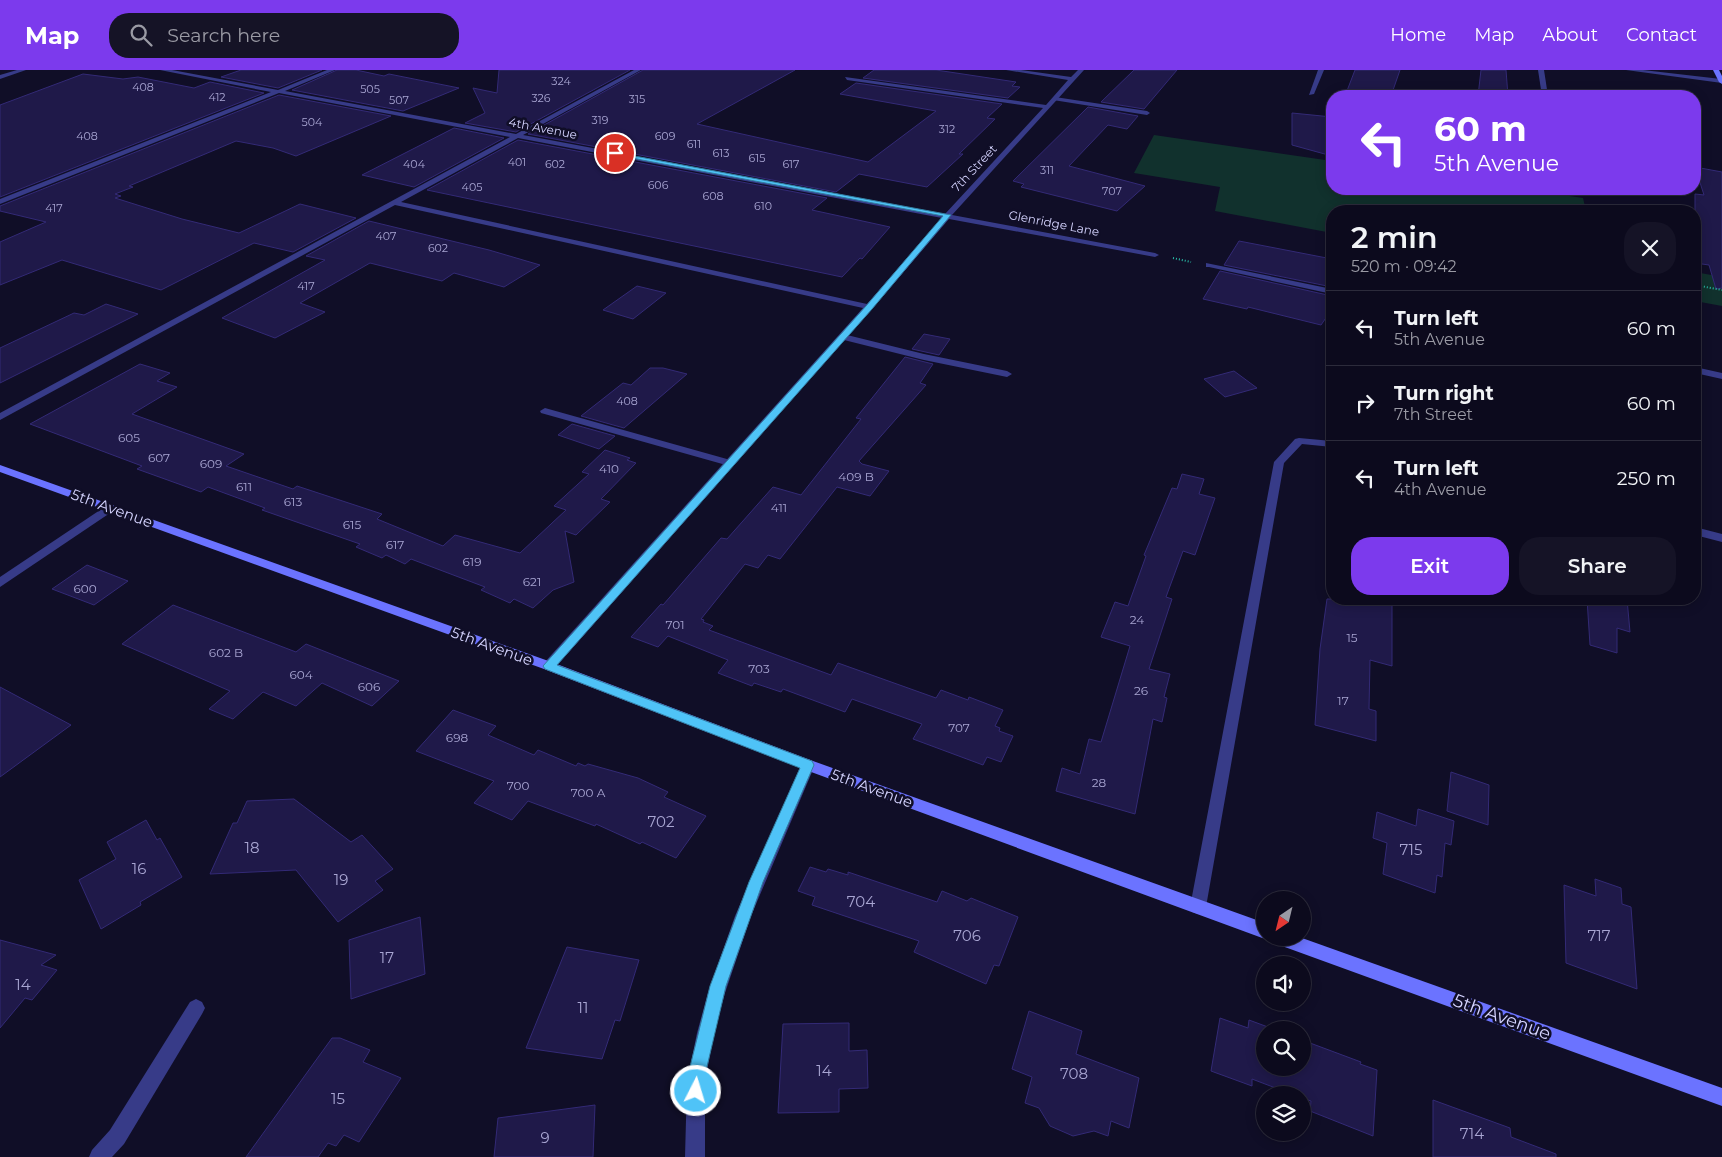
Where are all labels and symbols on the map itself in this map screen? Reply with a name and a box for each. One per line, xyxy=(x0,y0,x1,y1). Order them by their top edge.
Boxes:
house number: 324 xyxy=(551,74,571,88)
house number: 408 xyxy=(132,80,154,94)
house number: 505 xyxy=(360,82,380,96)
house number: 412 xyxy=(208,90,226,104)
house number: 326 xyxy=(531,91,551,105)
house number: 315 xyxy=(629,92,645,106)
house number: 507 xyxy=(389,93,409,107)
house number: 319 xyxy=(592,113,609,127)
street label: 4th Avenue xyxy=(508,114,578,142)
house number: 504 xyxy=(302,115,323,129)
house number: 312 xyxy=(939,122,955,136)
house number: 408 xyxy=(76,129,98,143)
house number: 609 xyxy=(655,129,676,143)
pin xyxy=(594,132,636,174)
house number: 611 xyxy=(687,137,701,151)
street label: 7th Street xyxy=(948,141,1000,195)
house number: 613 xyxy=(713,146,729,160)
house number: 615 xyxy=(749,151,765,165)
house number: 401 xyxy=(508,155,526,169)
house number: 404 xyxy=(403,157,426,171)
house number: 602 xyxy=(545,157,565,171)
house number: 617 xyxy=(782,157,800,171)
house number: 311 xyxy=(1040,163,1054,177)
house number: 606 xyxy=(648,178,669,192)
house number: 405 xyxy=(462,180,482,194)
house number: 707 xyxy=(1102,184,1122,198)
house number: 608 xyxy=(703,189,724,203)
house number: 610 xyxy=(754,199,772,213)
house number: 417 xyxy=(45,201,63,215)
street label: Glenridge Lane xyxy=(1007,207,1101,239)
house number: 407 xyxy=(376,229,396,243)
house number: 602 xyxy=(428,241,448,255)
house number: 417 xyxy=(297,279,315,293)
house number: 408 xyxy=(616,394,638,408)
house number: 605 xyxy=(118,430,140,445)
house number: 607 xyxy=(148,450,170,465)
house number: 609 xyxy=(200,456,222,471)
house number: 410 xyxy=(599,461,619,476)
house number: 409 B xyxy=(838,469,874,484)
house number: 611 xyxy=(236,479,252,494)
street label: 5th Avenue xyxy=(69,484,155,532)
house number: 613 xyxy=(284,494,302,509)
house number: 411 xyxy=(771,500,787,515)
house number: 615 xyxy=(343,517,361,532)
house number: 617 xyxy=(386,537,404,552)
house number: 619 xyxy=(463,554,481,569)
house number: 621 xyxy=(523,574,541,589)
house number: 600 xyxy=(73,581,97,596)
house number: 24 xyxy=(1130,612,1144,627)
house number: 701 xyxy=(665,617,685,632)
street label: 5th Avenue xyxy=(449,622,535,670)
house number: 15 xyxy=(1346,630,1358,645)
house number: 602 B xyxy=(209,645,243,660)
house number: 703 xyxy=(748,661,770,676)
house number: 604 xyxy=(289,667,313,682)
house number: 606 xyxy=(358,679,380,694)
house number: 26 xyxy=(1134,683,1148,698)
house number: 17 xyxy=(1337,693,1349,708)
house number: 707 xyxy=(948,720,970,735)
house number: 698 xyxy=(446,730,468,745)
street label: 5th Avenue xyxy=(829,764,915,812)
house number: 28 xyxy=(1092,775,1107,790)
house number: 700 xyxy=(507,778,529,793)
house number: 700 A xyxy=(571,785,606,800)
house number: 702 xyxy=(648,812,675,831)
house number: 18 xyxy=(245,838,260,857)
house number: 715 xyxy=(1400,840,1422,859)
house number: 16 xyxy=(132,859,146,878)
house number: 19 xyxy=(334,870,348,889)
north arrow xyxy=(1256,891,1311,946)
house number: 704 xyxy=(847,892,875,911)
house number: 706 xyxy=(953,926,981,945)
house number: 717 xyxy=(1587,926,1611,945)
house number: 17 xyxy=(380,948,394,967)
house number: 14 xyxy=(15,975,31,994)
street label: 5th Avenue xyxy=(1450,989,1554,1045)
house number: 11 xyxy=(578,998,588,1017)
house number: 14 xyxy=(816,1061,832,1080)
position arrow xyxy=(669,1064,721,1116)
house number: 708 xyxy=(1060,1064,1088,1083)
house number: 15 xyxy=(331,1089,345,1108)
house number: 714 xyxy=(1460,1124,1484,1143)
house number: 9 xyxy=(540,1128,550,1147)

